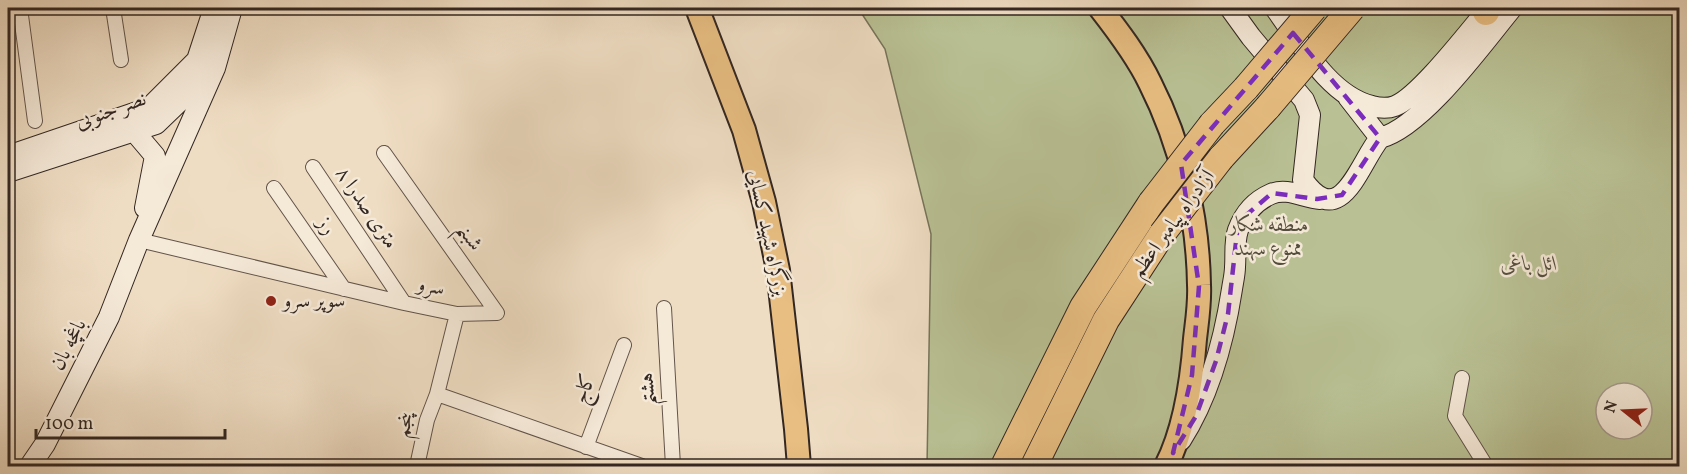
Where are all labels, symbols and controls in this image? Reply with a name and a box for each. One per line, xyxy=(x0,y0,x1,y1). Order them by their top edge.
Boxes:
street label: نصر جنوبی xyxy=(71,85,151,137)
street label: ۸ متری صدرا xyxy=(328,161,404,255)
street label: آزادراه پیامبر اعظم xyxy=(1124,162,1227,286)
street label: بزرگراه شهید کسایی xyxy=(739,167,796,299)
street label: رز xyxy=(308,209,343,241)
park label: منطقه شکار ممنوع سهند xyxy=(1227,211,1309,266)
street label: شبنم xyxy=(445,217,489,260)
park label: ائل باغی xyxy=(1500,250,1558,279)
street label: سرو xyxy=(413,270,447,304)
place label: سوپر سرو xyxy=(281,287,345,316)
marker: سوپر سرو xyxy=(264,294,278,308)
street label: باغچه بان xyxy=(44,314,94,376)
street label: کاج xyxy=(566,370,607,409)
street label: هشتم xyxy=(633,371,668,406)
north arrow xyxy=(1594,381,1654,441)
text: N xyxy=(1599,398,1624,416)
scale bar xyxy=(36,402,225,440)
street label: پنجم xyxy=(388,408,426,442)
text: 100 m xyxy=(45,412,94,437)

